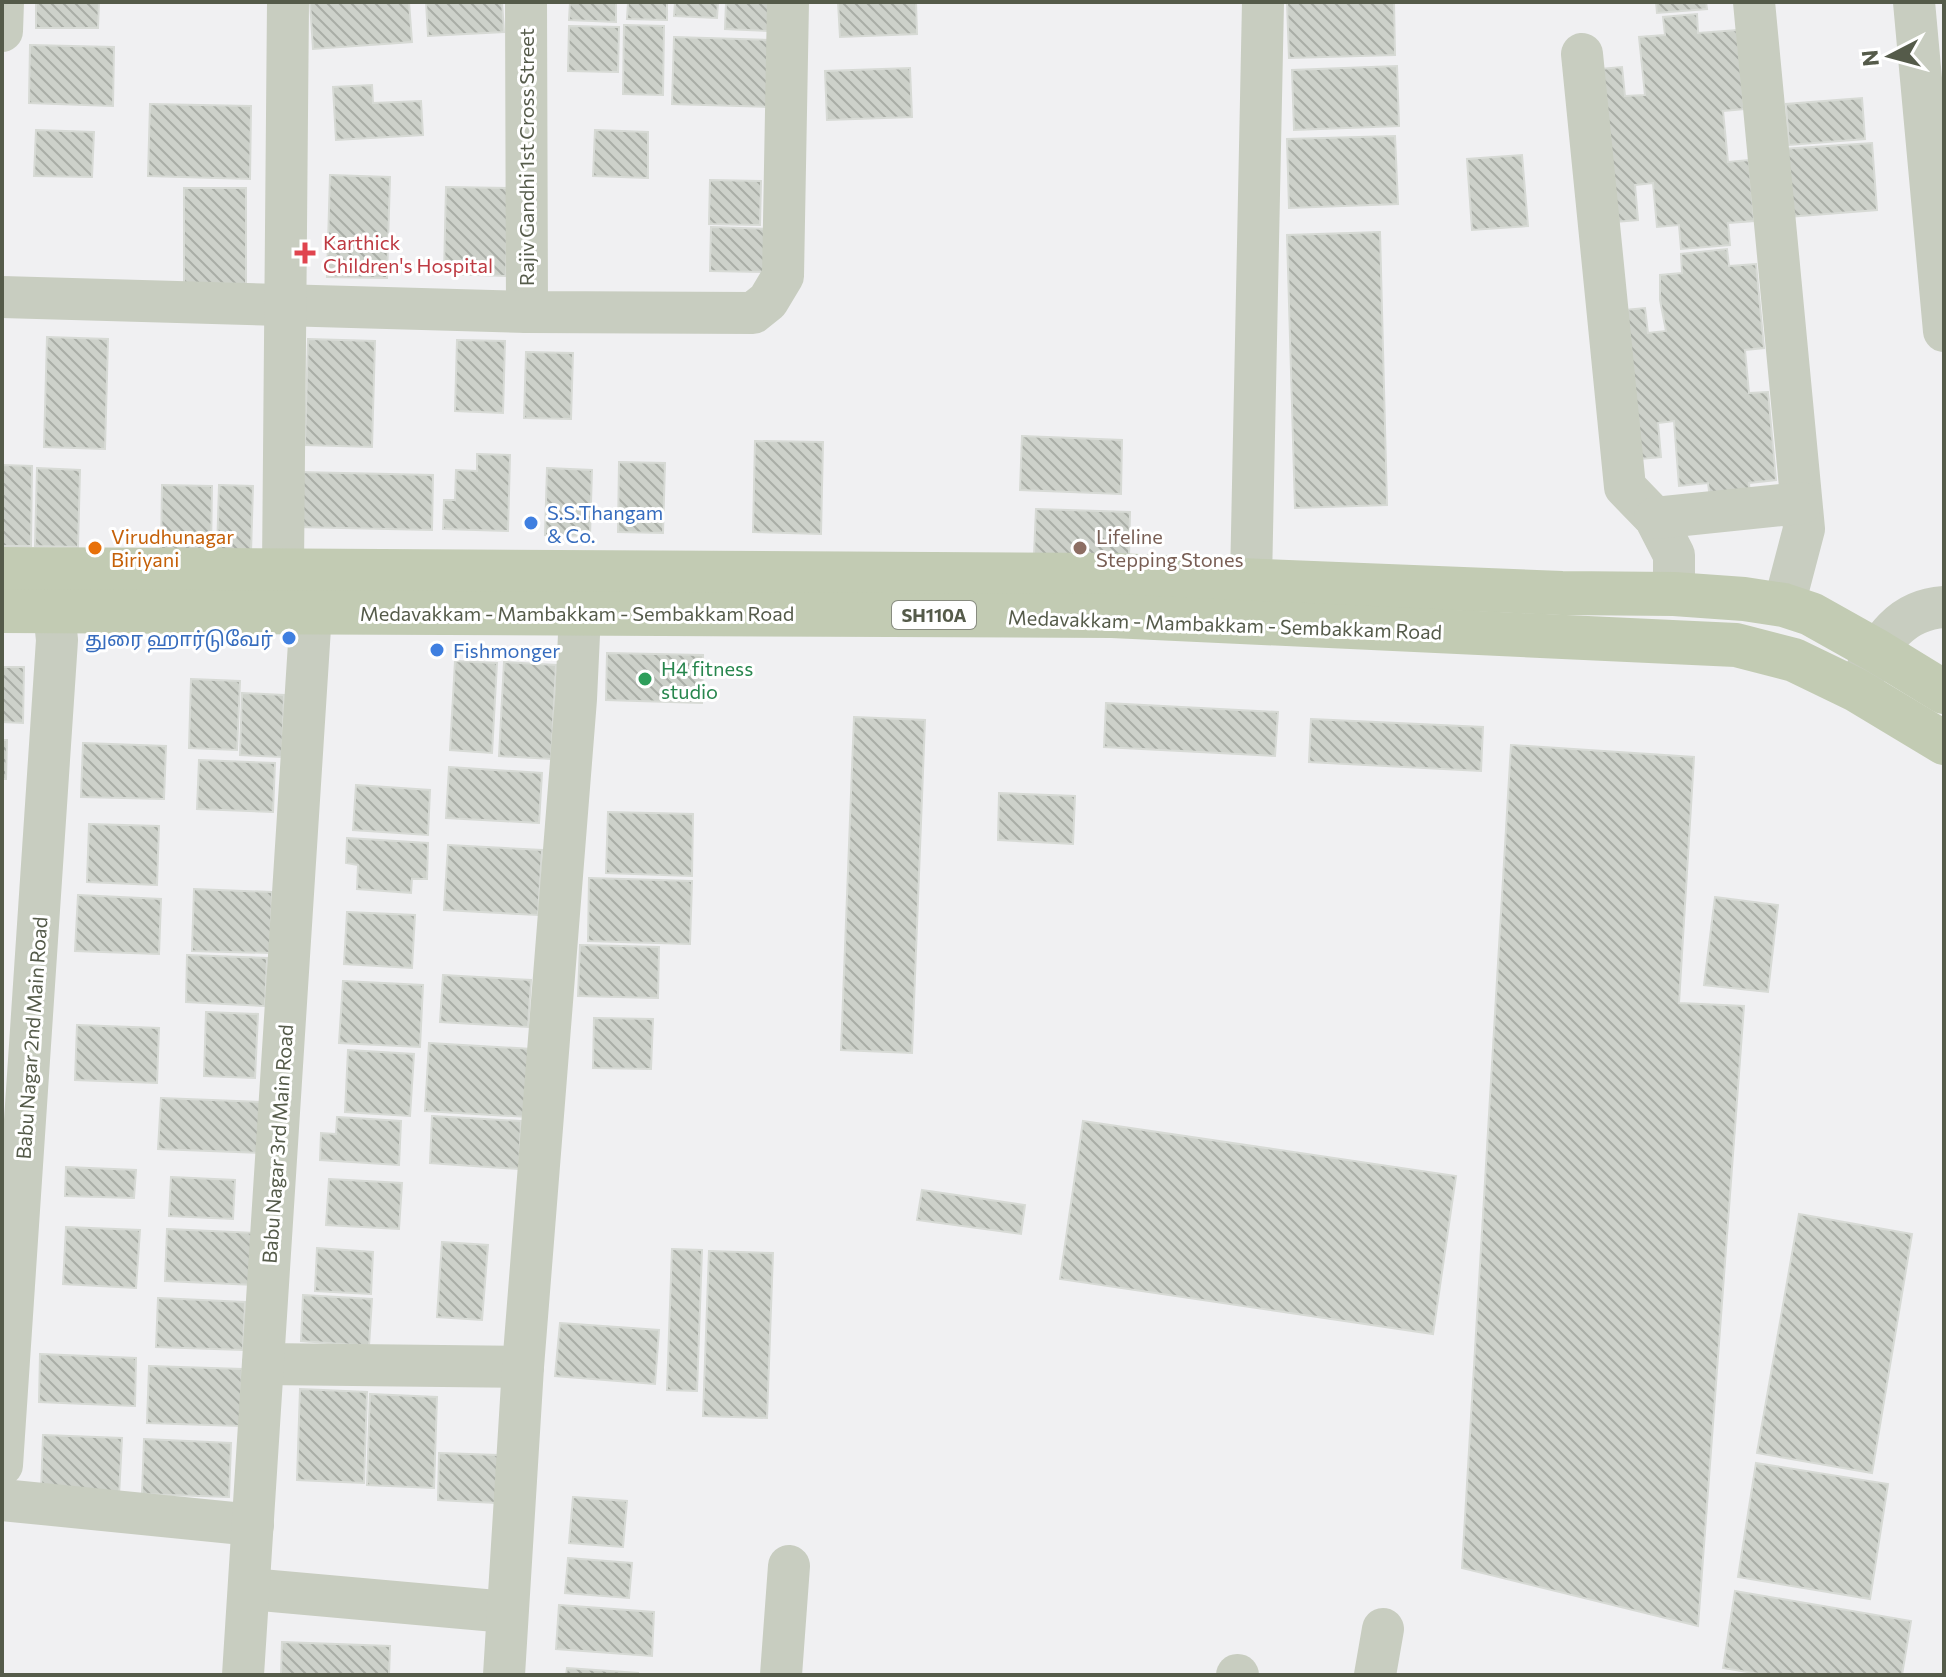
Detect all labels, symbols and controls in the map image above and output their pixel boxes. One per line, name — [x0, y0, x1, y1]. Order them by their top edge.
north arrow — [1850, 16, 1930, 96]
street label: Rajiv Gandhi 1st Cross Street — [514, 28, 538, 286]
text: N — [1855, 49, 1884, 68]
place label: Karthick Children's Hospital — [323, 230, 493, 277]
marker: Karthick Children's Hospital — [294, 242, 316, 264]
place label: S.S.Thangam & Co. — [547, 500, 663, 547]
marker: S.S.Thangam & Co. — [522, 514, 540, 532]
place label: Virudhunagar Biriyani — [111, 524, 234, 571]
place label: Lifeline Stepping Stones — [1096, 524, 1244, 571]
marker: Virudhunagar Biriyani — [86, 539, 104, 557]
marker: Lifeline Stepping Stones — [1071, 539, 1089, 557]
street label: Medavakkam - Mambakkam - Sembakkam Road — [360, 601, 794, 625]
road number: SH110A — [892, 601, 976, 629]
street label: Medavakkam - Mambakkam - Sembakkam Road — [1007, 604, 1443, 644]
place label: துரை ஹார்டுவேர் — [85, 626, 273, 653]
marker: துரை ஹார்டுவேர் — [280, 629, 298, 647]
place label: Fishmonger — [453, 638, 560, 662]
marker: Fishmonger — [428, 641, 446, 659]
place label: H4 fitness studio — [661, 656, 753, 703]
marker: H4 fitness studio — [636, 670, 654, 688]
street label: Babu Nagar 2nd Main Road — [11, 916, 51, 1160]
street label: Babu Nagar 3rd Main Road — [257, 1024, 297, 1264]

